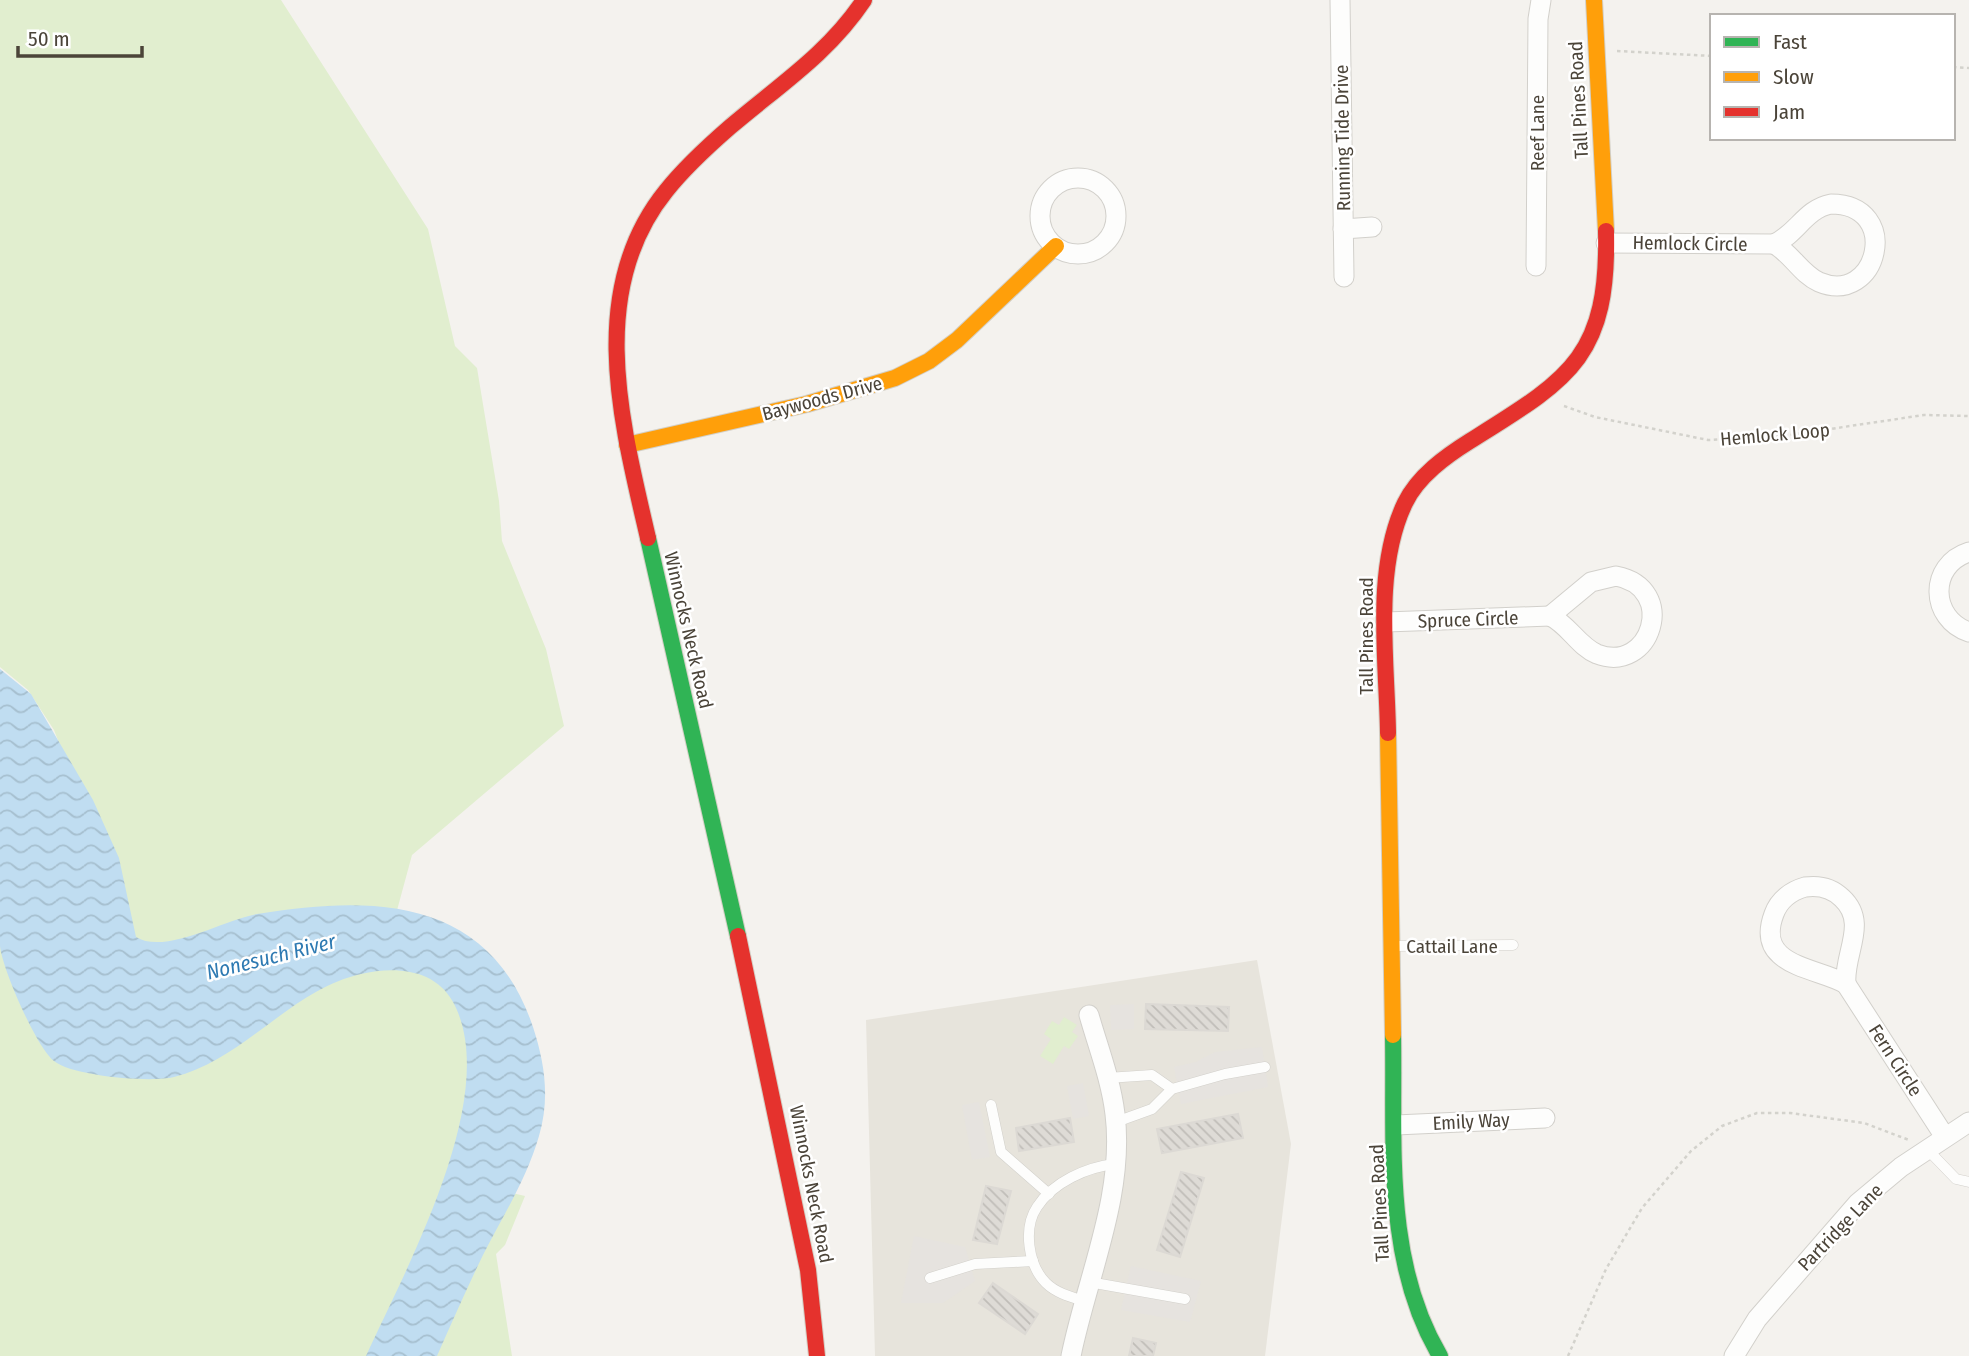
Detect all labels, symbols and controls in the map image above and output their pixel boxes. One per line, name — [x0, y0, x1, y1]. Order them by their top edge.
scale bar — [18, 14, 142, 58]
legend — [1710, 14, 1955, 140]
text: 50 m — [28, 26, 70, 52]
text: Fast — [1773, 29, 1807, 55]
street label: Tall Pines Road — [1564, 41, 1593, 159]
text: Slow — [1773, 64, 1814, 90]
street label: Running Tide Drive — [1330, 65, 1355, 211]
street label: Reef Lane — [1526, 95, 1549, 171]
text: Jam — [1773, 99, 1805, 125]
street label: Hemlock Circle — [1632, 231, 1748, 256]
street label: Baywoods Drive — [760, 371, 885, 426]
street label: Hemlock Loop — [1719, 418, 1831, 451]
street label: Winnocks Neck Road — [659, 549, 718, 711]
street label: Tall Pines Road — [1355, 577, 1378, 695]
street label: Spruce Circle — [1417, 606, 1519, 633]
water label: Nonesuch River — [204, 928, 339, 986]
street label: Cattail Lane — [1406, 935, 1498, 958]
street label: Fern Circle — [1864, 1020, 1927, 1101]
street label: Winnocks Neck Road — [785, 1103, 838, 1265]
street label: Emily Way — [1432, 1108, 1511, 1135]
street label: Tall Pines Road — [1365, 1144, 1394, 1262]
street label: Partridge Lane — [1793, 1179, 1888, 1276]

